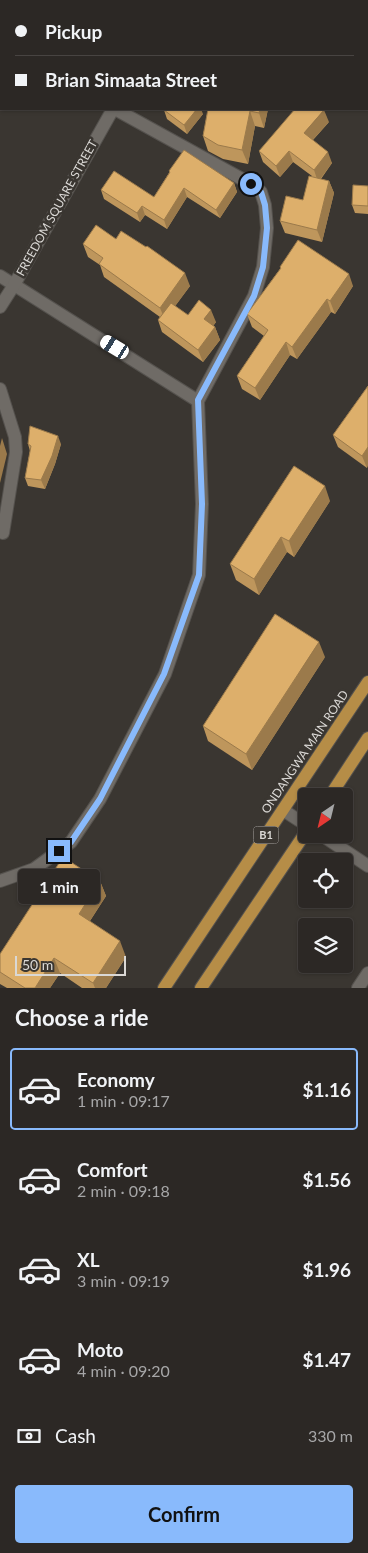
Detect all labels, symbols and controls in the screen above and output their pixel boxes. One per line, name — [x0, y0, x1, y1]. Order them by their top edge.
text: Pickup — [45, 20, 102, 43]
text: Brian Simaata Street — [45, 68, 217, 91]
street label: FREEDOM SQUARE STREET — [13, 137, 100, 279]
route start — [240, 173, 262, 195]
car — [98, 333, 131, 361]
street label: ONDANGWA MAIN ROAD — [258, 687, 351, 816]
north arrow — [298, 788, 352, 842]
map controls — [298, 788, 353, 973]
road number: B1 — [254, 826, 278, 844]
route end — [48, 840, 70, 862]
button: locate — [298, 853, 353, 908]
callout: 1 min — [18, 868, 100, 904]
text: 1 min — [39, 877, 79, 896]
button: layers — [298, 918, 353, 973]
scale bar — [15, 953, 126, 976]
text: 50 m — [22, 956, 53, 973]
text: Choose a ride — [15, 1004, 149, 1031]
icon: car — [17, 1067, 62, 1112]
text: Economy — [77, 1068, 155, 1091]
text: $1.16 — [302, 1078, 351, 1101]
text: 1 min · 09:17 — [77, 1091, 170, 1110]
icon: car — [17, 1157, 62, 1202]
text: Comfort — [77, 1158, 148, 1181]
text: $1.56 — [302, 1168, 351, 1191]
text: 2 min · 09:18 — [77, 1181, 170, 1200]
icon: car — [17, 1247, 62, 1292]
text: XL — [77, 1248, 100, 1271]
text: $1.96 — [302, 1258, 351, 1281]
text: 3 min · 09:19 — [77, 1271, 170, 1290]
icon: car — [17, 1337, 62, 1382]
text: Moto — [77, 1338, 123, 1361]
text: $1.47 — [302, 1348, 351, 1371]
text: 4 min · 09:20 — [77, 1361, 170, 1380]
icon: cash — [15, 1422, 43, 1450]
text: Cash — [55, 1424, 96, 1447]
text: 330 m — [308, 1426, 353, 1445]
button: Confirm — [15, 1485, 353, 1543]

